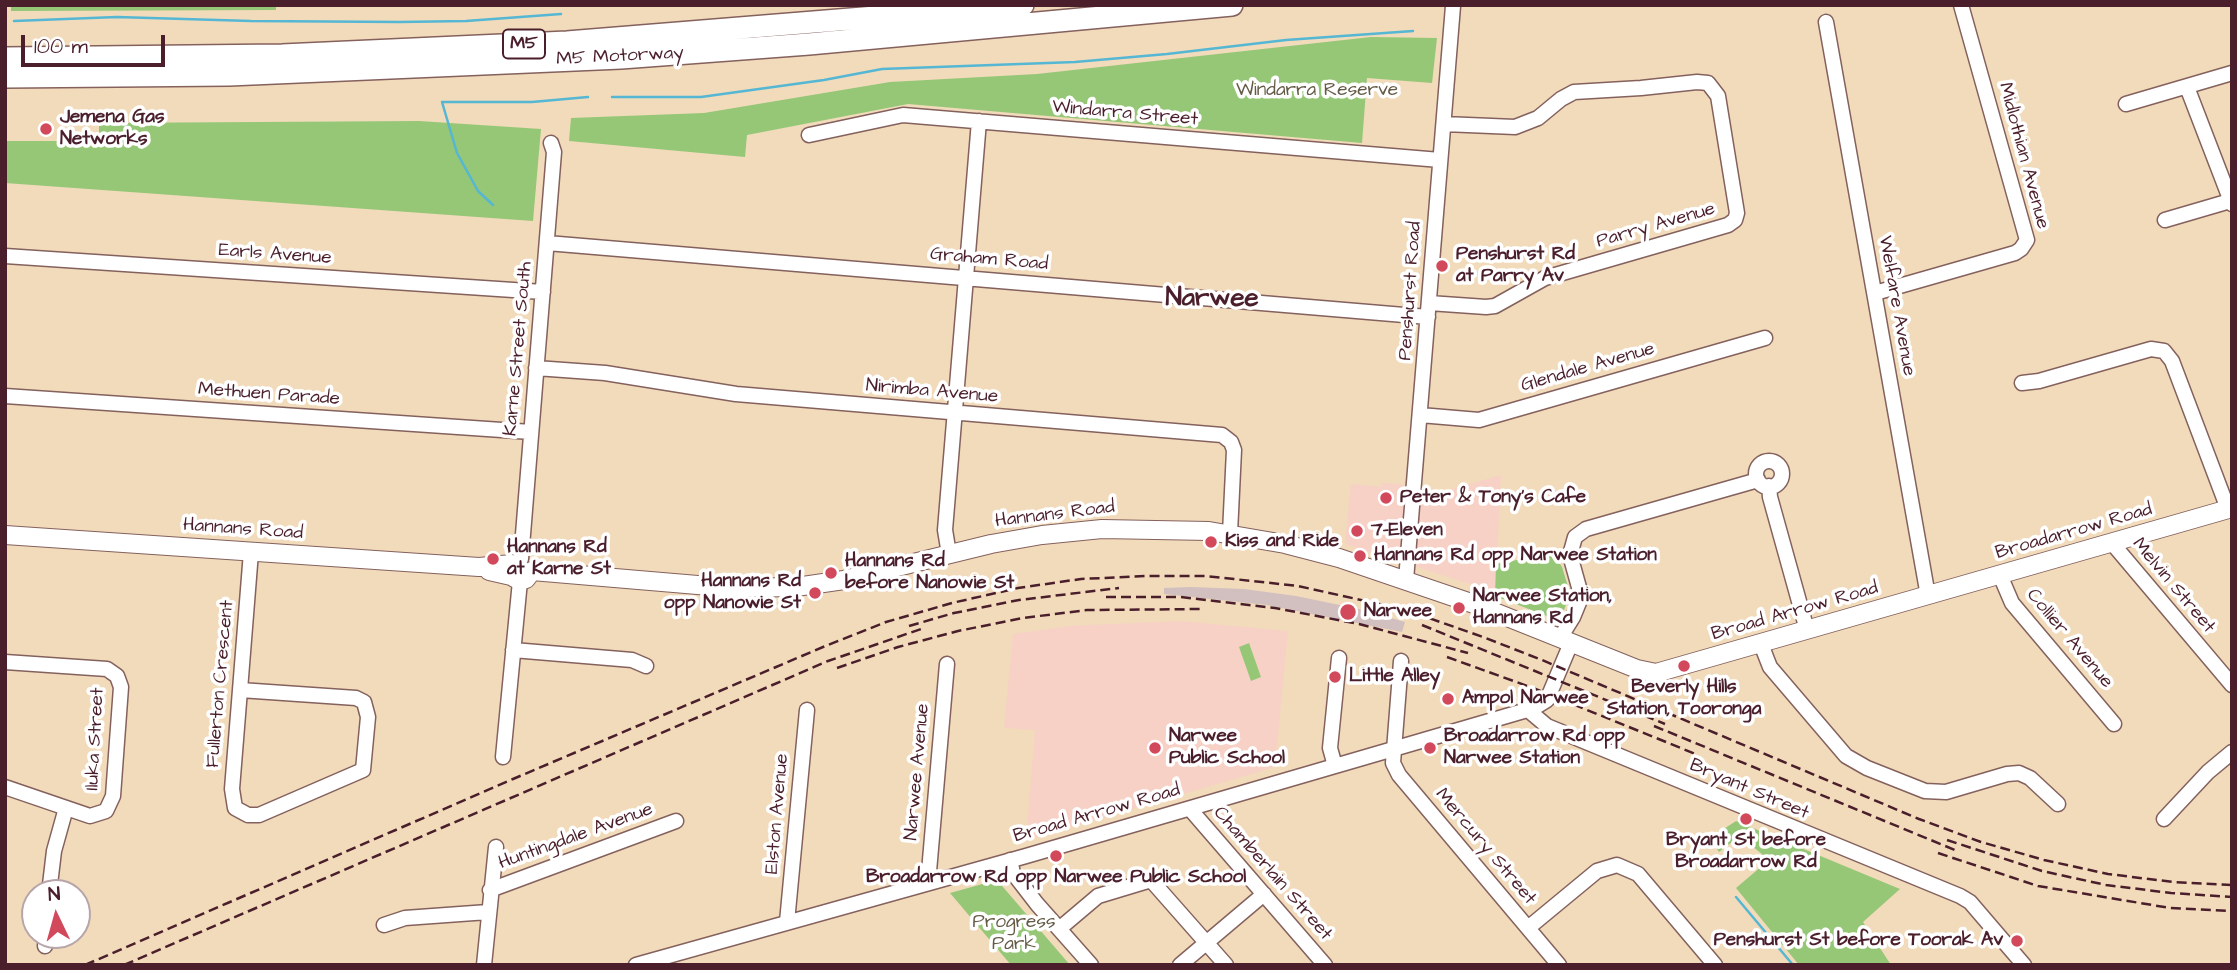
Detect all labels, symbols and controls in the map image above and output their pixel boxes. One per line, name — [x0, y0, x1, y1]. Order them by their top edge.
scale bar — [24, 21, 168, 65]
road number: M5 — [503, 29, 545, 58]
text: 100 m — [34, 32, 88, 61]
street label: M5 Motorway — [556, 42, 684, 72]
park label: Windarra Reserve — [1236, 80, 1398, 102]
street label: Midlothian Avenue — [1993, 80, 2053, 232]
street label: Windarra Street — [1051, 96, 1199, 132]
place label: Jemena Gas Networks — [60, 107, 165, 151]
marker: Jemena Gas Networks — [38, 121, 54, 137]
street label: Parry Avenue — [1594, 198, 1718, 254]
street label: Penshurst Road — [1395, 221, 1427, 361]
street label: Welfare Avenue — [1872, 234, 1920, 378]
street label: Earls Avenue — [218, 240, 332, 270]
street label: Graham Road — [929, 243, 1049, 277]
place label: Penshurst Rd at Parry Av — [1456, 244, 1575, 288]
marker: Penshurst Rd at Parry Av — [1434, 258, 1450, 274]
street label: Karne Street South — [500, 261, 538, 437]
district label: Narwee — [1165, 284, 1259, 316]
street label: Glendale Avenue — [1519, 338, 1657, 398]
street label: Nirimba Avenue — [865, 375, 999, 409]
street label: Methuen Parade — [197, 379, 341, 411]
place label: Peter & Tony's Cafe — [1400, 487, 1586, 509]
marker: Peter & Tony's Cafe — [1378, 490, 1394, 506]
street label: Hannans Road — [994, 496, 1116, 534]
street label: Broadarrow Road — [1993, 499, 2155, 565]
street label: Hannans Road — [182, 514, 304, 546]
place label: 7-Eleven — [1371, 520, 1443, 542]
marker: 7-Eleven — [1349, 523, 1365, 539]
place label: Kiss and Ride — [1225, 531, 1339, 553]
marker: Kiss and Ride — [1203, 534, 1219, 550]
street label: Melvin Street — [2127, 534, 2219, 638]
place label: Hannans Rd at Karne St — [507, 537, 611, 581]
place label: Hannans Rd opp Narwee Station — [1374, 545, 1657, 567]
marker: Hannans Rd opp Narwee Station — [1352, 548, 1368, 564]
marker: Hannans Rd at Karne St — [485, 551, 501, 567]
place label: Hannans Rd before Nanowie St — [845, 551, 1014, 595]
marker: Hannans Rd before Nanowie St — [823, 565, 839, 581]
place label: Hannans Rd opp Nanowie St — [664, 571, 801, 615]
street label: Broad Arrow Road — [1709, 577, 1881, 647]
marker: Hannans Rd opp Nanowie St — [807, 585, 823, 601]
street label: Collier Avenue — [2021, 585, 2117, 693]
place label: Narwee Station, Hannans Rd — [1473, 586, 1612, 630]
street label: Fullerton Crescent — [202, 599, 240, 769]
marker: Narwee Station, Hannans Rd — [1451, 600, 1467, 616]
place label: Narwee — [1364, 601, 1432, 623]
marker: Narwee — [1338, 602, 1358, 622]
marker: Beverly Hills Station, Tooronga — [1676, 658, 1692, 674]
place label: Little Alley — [1349, 666, 1440, 688]
marker: Little Alley — [1327, 669, 1343, 685]
place label: Beverly Hills Station, Tooronga — [1607, 677, 1761, 721]
street label: Iluka Street — [82, 687, 110, 791]
place label: Ampol Narwee — [1462, 688, 1589, 710]
marker: Ampol Narwee — [1440, 691, 1456, 707]
street label: Narwee Avenue — [901, 703, 935, 841]
place label: Narwee Public School — [1169, 726, 1285, 770]
place label: Broadarrow Rd opp Narwee Station — [1444, 726, 1625, 770]
marker: Narwee Public School — [1147, 740, 1163, 756]
marker: Broadarrow Rd opp Narwee Station — [1422, 740, 1438, 756]
street label: Elston Avenue — [761, 753, 795, 875]
street label: Bryant Street — [1686, 755, 1812, 825]
street label: Broad Arrow Road — [1011, 779, 1183, 849]
street label: Mercury Street — [1430, 784, 1540, 910]
street label: Huntingdale Avenue — [496, 798, 656, 876]
street label: Chamberlain Street — [1208, 802, 1336, 946]
marker: Bryant St before Broadarrow Rd — [1738, 811, 1754, 827]
place label: Bryant St before Broadarrow Rd — [1666, 830, 1826, 874]
marker: Broadarrow Rd opp Narwee Public School — [1048, 848, 1064, 864]
place label: Broadarrow Rd opp Narwee Public School — [866, 867, 1246, 889]
north arrow — [21, 879, 91, 949]
text: N — [47, 881, 61, 909]
park label: Progress Park — [973, 912, 1055, 956]
place label: Penshurst St before Toorak Av — [1714, 930, 2003, 952]
marker: Penshurst St before Toorak Av — [2009, 933, 2025, 949]

